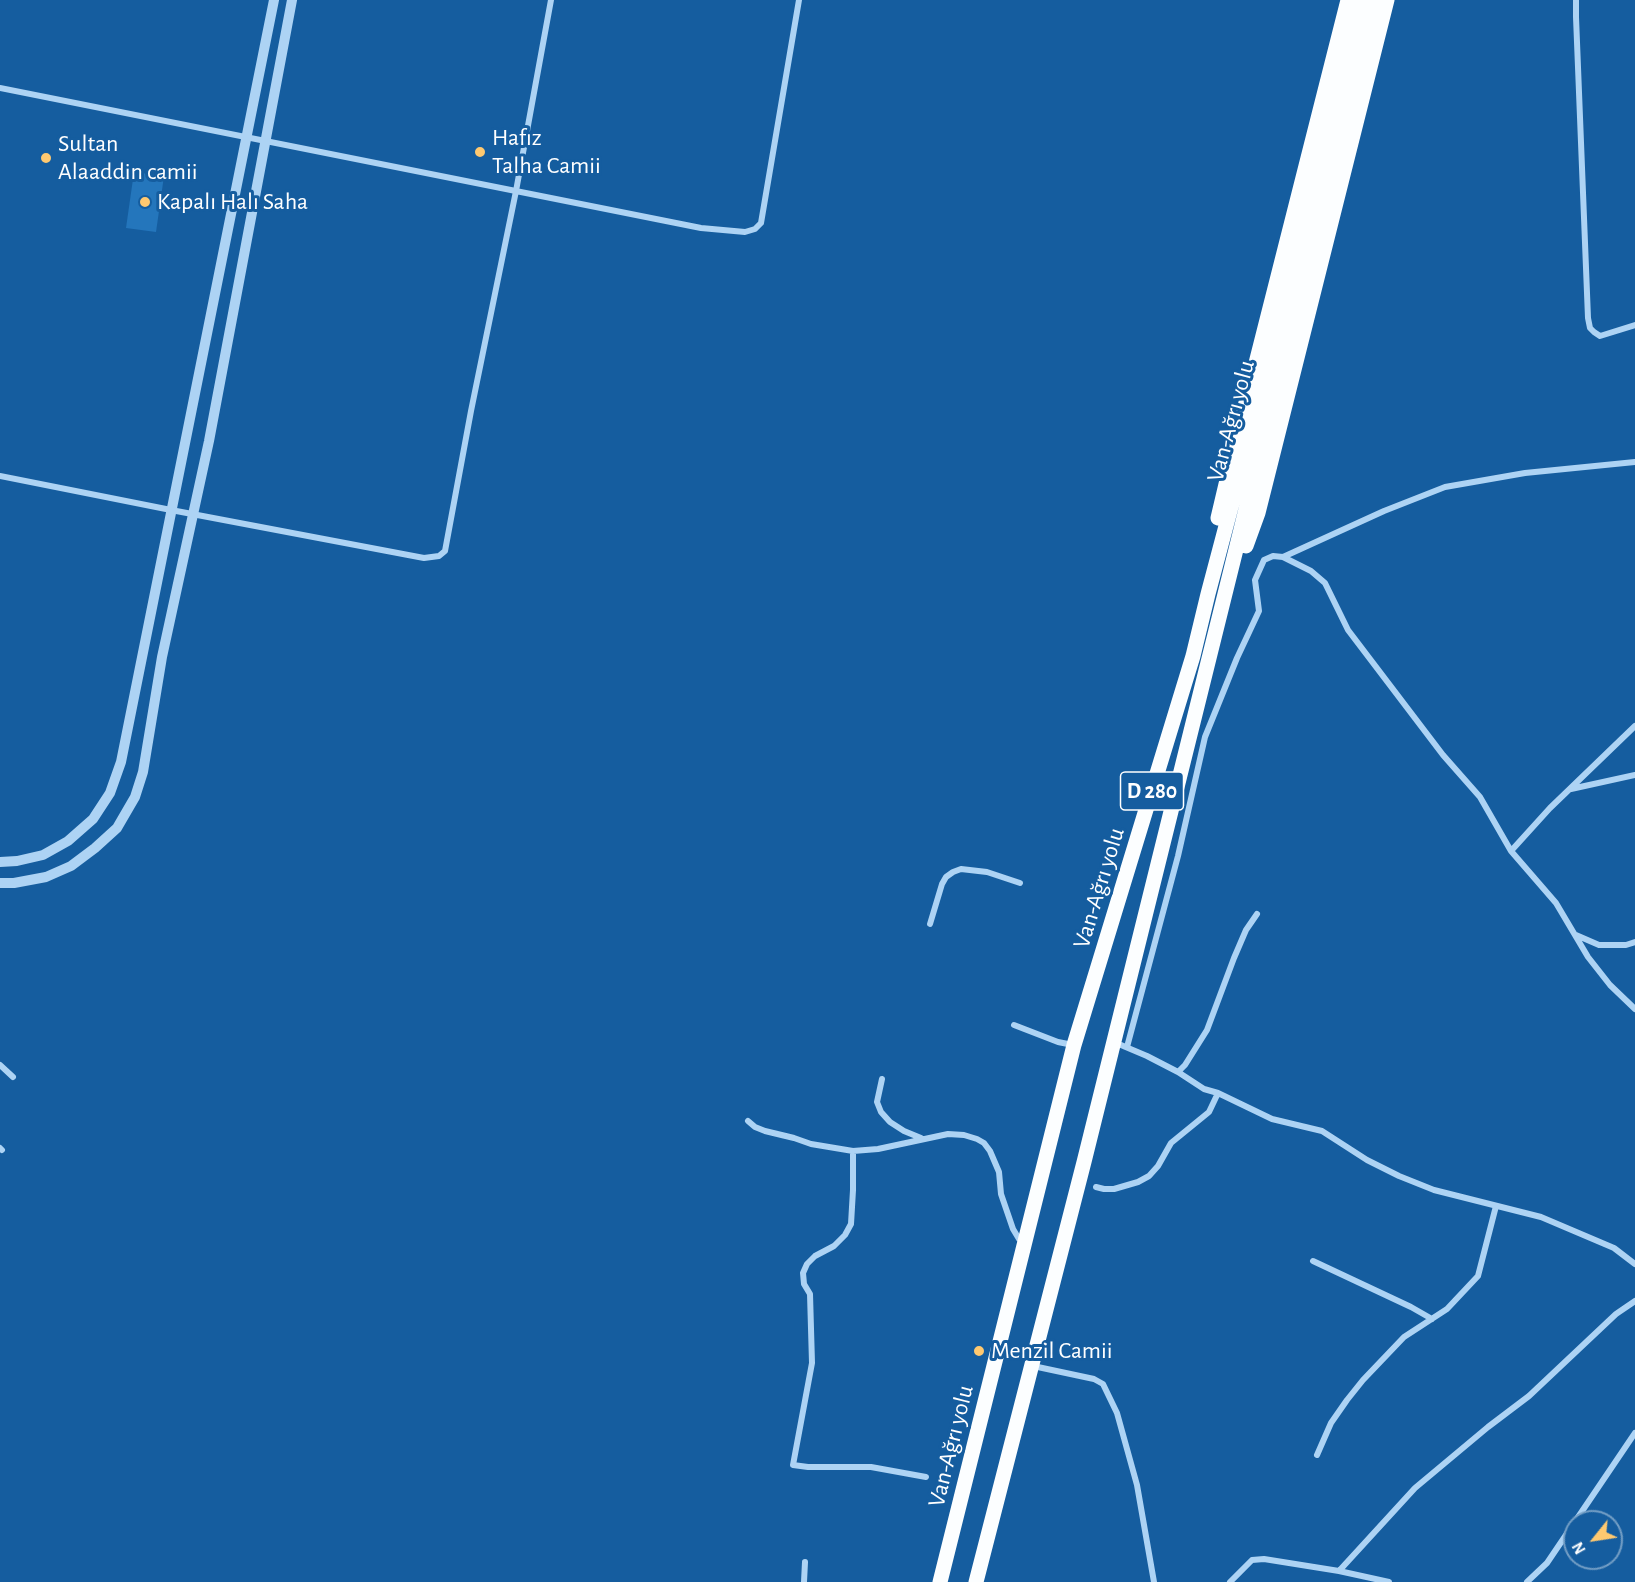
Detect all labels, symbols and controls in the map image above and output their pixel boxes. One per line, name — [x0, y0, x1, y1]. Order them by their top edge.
place label: Hafız Talha Camii — [492, 124, 601, 180]
place label: Sultan Alaaddin camii — [58, 130, 198, 186]
marker: Hafız Talha Camii — [473, 145, 487, 159]
marker: Sultan Alaaddin camii — [39, 151, 53, 165]
place label: Kapalı Halı Saha — [157, 188, 308, 216]
marker: Kapalı Halı Saha — [138, 195, 152, 209]
street label: Van-Ağrı yolu — [1201, 357, 1261, 485]
road number: D 280 — [1120, 772, 1184, 810]
street label: Van-Ağrı yolu — [1067, 824, 1131, 952]
place label: Menzil Camii — [991, 1337, 1113, 1365]
marker: Menzil Camii — [972, 1344, 986, 1358]
street label: Van-Ağrı yolu — [922, 1382, 980, 1510]
north arrow — [1563, 1510, 1623, 1570]
text: N — [1569, 1539, 1589, 1557]

